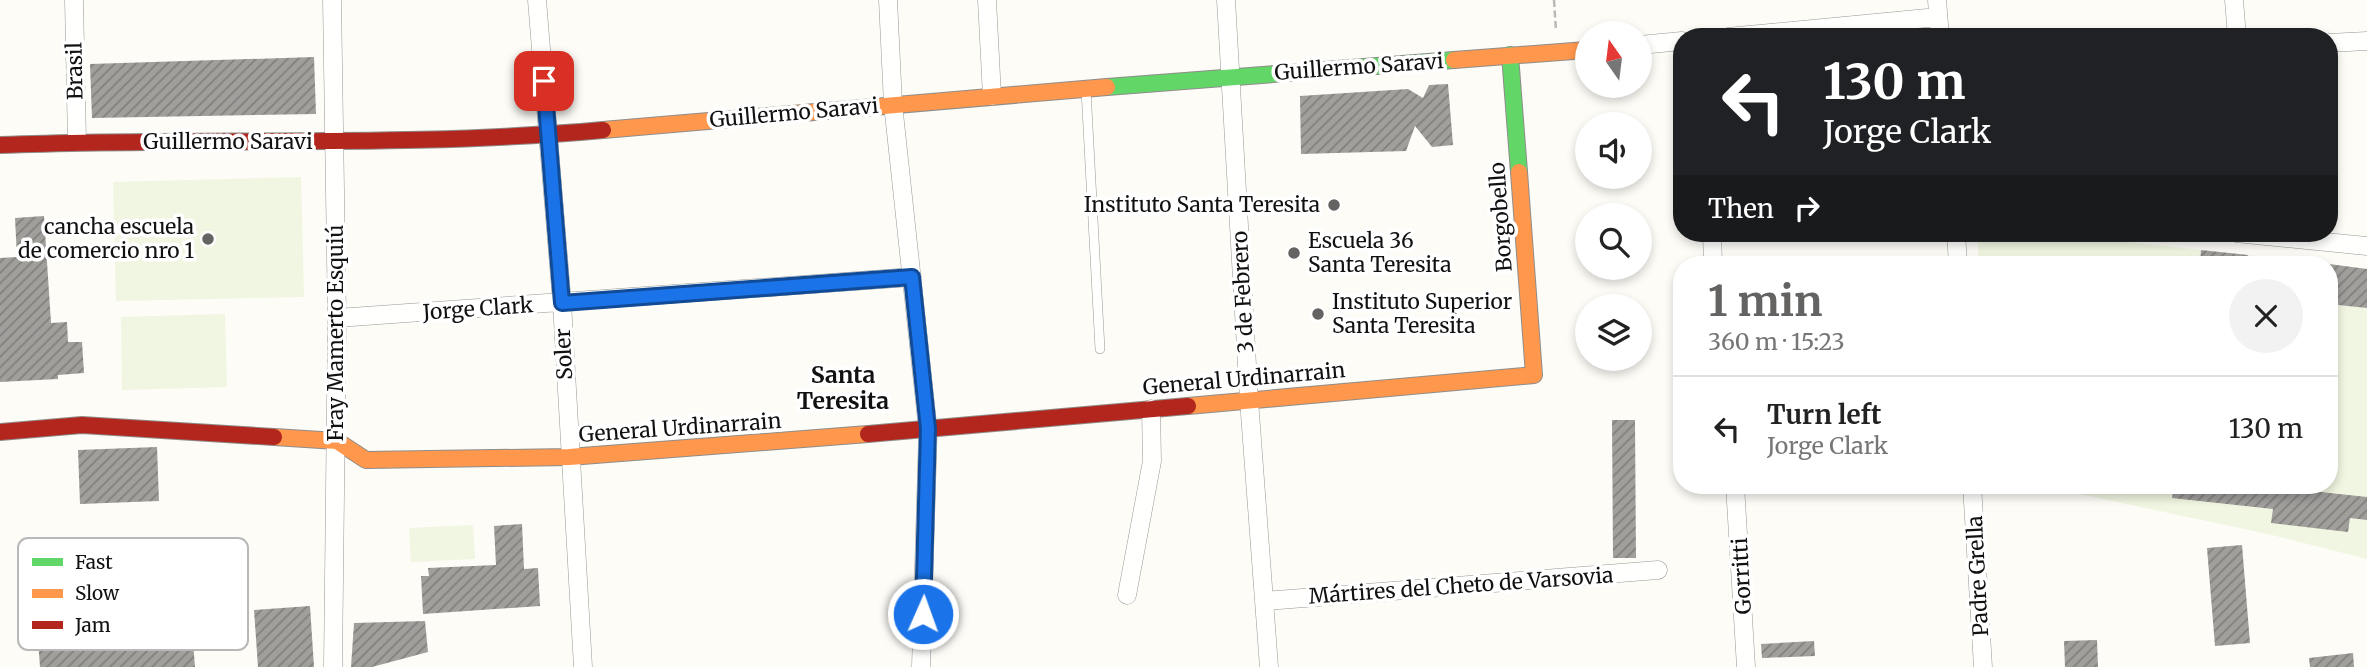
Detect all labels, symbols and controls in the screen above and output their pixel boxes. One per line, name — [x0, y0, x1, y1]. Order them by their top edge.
north arrow — [1575, 21, 1652, 98]
map controls — [1575, 21, 1652, 371]
street label: Brasil — [60, 41, 89, 100]
street label: Guillermo Saravi — [1273, 47, 1445, 86]
pin — [514, 51, 574, 111]
text: 130 m — [1823, 51, 1966, 112]
icon: left — [1708, 56, 1799, 147]
icon: arrive — [525, 62, 563, 100]
street label: Guillermo Saravi — [708, 92, 880, 133]
button: sound — [1575, 112, 1652, 189]
text: Jorge Clark — [1823, 112, 1991, 152]
street label: Guillermo Saravi — [143, 128, 313, 155]
street label: Borgobello — [1483, 161, 1518, 273]
icon: right — [1788, 189, 1826, 227]
place label: Instituto Santa Teresita — [1084, 191, 1320, 218]
text: Then — [1708, 192, 1774, 225]
marker: Instituto Santa Teresita — [1326, 197, 1342, 213]
button: search — [1575, 203, 1652, 280]
place label: cancha escuela de comercio nro 1 — [18, 213, 194, 264]
street label: Fray Mamerto Esquiú — [322, 224, 349, 442]
place label: Escuela 36 Santa Teresita — [1308, 227, 1451, 278]
street label: 3 de Febrero — [1226, 230, 1259, 354]
marker: cancha escuela de comercio nro 1 — [200, 231, 216, 247]
marker: Escuela 36 Santa Teresita — [1286, 245, 1302, 261]
text: 1 min — [1708, 275, 1822, 327]
button: close — [2229, 279, 2303, 353]
place label: Instituto Superior Santa Teresita — [1332, 288, 1512, 339]
street label: Jorge Clark — [421, 291, 535, 326]
button: layers — [1575, 294, 1652, 371]
marker: Instituto Superior Santa Teresita — [1310, 306, 1326, 322]
street label: Soler — [549, 327, 578, 381]
text: 360 m · 15:23 — [1708, 327, 1845, 356]
street label: General Urdinarrain — [1142, 356, 1346, 401]
district label: Santa Teresita — [797, 360, 889, 415]
text: Turn left — [1767, 398, 1881, 431]
street label: General Urdinarrain — [578, 407, 782, 448]
icon: left — [1708, 410, 1746, 448]
text: 130 m — [2229, 412, 2303, 445]
text: Jorge Clark — [1767, 431, 1888, 460]
street label: Padre Grella — [1961, 515, 1994, 637]
street label: Gorritti — [1726, 537, 1757, 615]
legend — [18, 538, 248, 650]
text: Fast — [75, 550, 113, 574]
street label: Mártires del Cheto de Varsovia — [1308, 561, 1614, 610]
position arrow — [886, 577, 960, 651]
text: Slow — [75, 581, 120, 605]
text: Jam — [74, 613, 111, 637]

